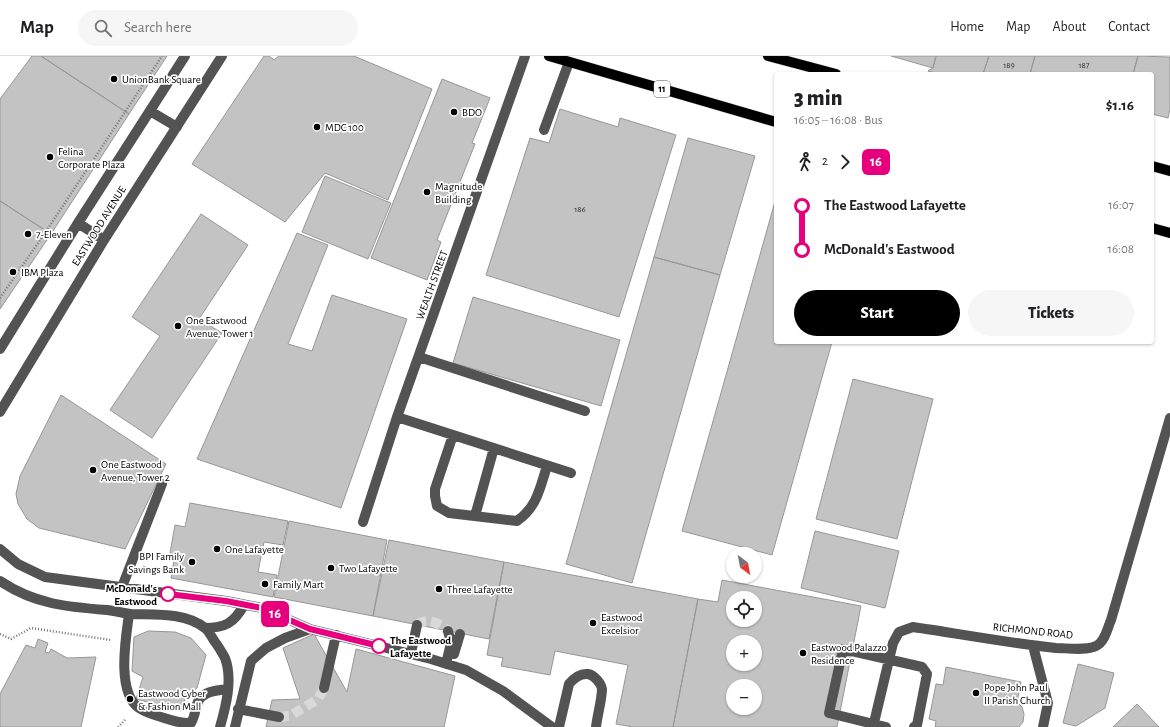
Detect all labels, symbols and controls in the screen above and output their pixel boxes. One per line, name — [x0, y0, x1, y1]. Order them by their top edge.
search box — [78, 10, 358, 46]
icon: search — [92, 17, 114, 39]
text: Map — [20, 18, 54, 37]
text: Search here — [124, 20, 192, 35]
text: Home — [950, 20, 984, 34]
text: Map — [1006, 20, 1030, 34]
text: About — [1052, 20, 1086, 34]
text: Contact — [1108, 20, 1150, 34]
house number: 189 — [1003, 61, 1015, 70]
house number: 187 — [1078, 61, 1090, 70]
marker: UnionBank Square — [109, 74, 119, 84]
place label: UnionBank Square — [122, 74, 201, 85]
road number: 11 — [654, 81, 670, 97]
text: 3 min — [794, 87, 842, 109]
text: $1.16 — [1106, 98, 1134, 113]
marker: BDO — [449, 107, 459, 117]
place label: BDO — [462, 107, 482, 118]
text: 16:05 – 16:08 · Bus — [794, 114, 883, 127]
marker: MDC 100 — [312, 122, 322, 132]
place label: MDC 100 — [325, 122, 364, 133]
place label: Felina Corporate Plaza — [58, 146, 125, 170]
icon: walk — [794, 151, 816, 173]
icon: forward — [834, 151, 856, 173]
marker: Felina Corporate Plaza — [45, 152, 55, 162]
text: 2 — [822, 155, 828, 168]
text: 16 — [870, 155, 882, 169]
place label: Magnitude Building — [435, 181, 482, 205]
street label: EASTWOOD AVENUE — [70, 184, 128, 268]
marker: Magnitude Building — [422, 187, 432, 197]
text: The Eastwood Lafayette — [824, 198, 966, 213]
text: 16:07 — [1108, 199, 1134, 212]
house number: 186 — [574, 205, 586, 214]
marker: 7-Eleven — [23, 229, 33, 239]
place label: 7-Eleven — [36, 229, 72, 240]
text: McDonald's Eastwood — [824, 242, 955, 257]
text: 16:08 — [1107, 243, 1134, 256]
street label: WEALTH STREET — [414, 248, 450, 321]
marker: IBM Plaza — [8, 267, 18, 277]
place label: IBM Plaza — [21, 267, 63, 278]
button: Start — [794, 290, 960, 336]
button: Tickets — [968, 290, 1134, 336]
place label: One Eastwood Avenue, Tower 1 — [186, 315, 253, 339]
marker: One Eastwood Avenue, Tower 1 — [173, 321, 183, 331]
place label: One Eastwood Avenue, Tower 2 — [101, 459, 170, 483]
marker: One Eastwood Avenue, Tower 2 — [88, 465, 98, 475]
marker: One Lafayette — [212, 544, 222, 554]
place label: One Lafayette — [225, 544, 284, 555]
north arrow — [726, 547, 762, 583]
map controls — [726, 547, 762, 715]
place label: BPI Family Savings Bank — [128, 551, 184, 575]
marker: BPI Family Savings Bank — [187, 557, 197, 567]
marker: Two Lafayette — [326, 563, 336, 573]
place label: Two Lafayette — [339, 563, 397, 574]
marker: Family Mart — [260, 579, 270, 589]
place label: Family Mart — [273, 579, 324, 590]
place label: McDonald's Eastwood — [106, 583, 157, 607]
marker: Three Lafayette — [434, 584, 444, 594]
place label: Three Lafayette — [447, 584, 513, 595]
marker: McDonald's Eastwood — [160, 586, 176, 602]
button: locate — [726, 591, 762, 627]
line badge: 16 — [257, 601, 293, 627]
text: 16 — [269, 607, 281, 621]
place label: Eastwood Excelsior — [601, 612, 643, 636]
marker: Eastwood Excelsior — [588, 618, 598, 628]
street label: RICHMOND ROAD — [992, 621, 1074, 641]
place label: The Eastwood Lafayette — [390, 635, 451, 659]
button: + — [726, 635, 762, 671]
marker: The Eastwood Lafayette — [371, 638, 387, 654]
place label: Eastwood Palazzo Residence — [811, 642, 887, 666]
marker: Eastwood Palazzo Residence — [798, 648, 808, 658]
button: − — [726, 679, 762, 715]
place label: Pope John Paul II Parish Church — [984, 682, 1050, 706]
place label: Eastwood Cyber & Fashion Mall — [138, 688, 206, 712]
marker: Pope John Paul II Parish Church — [971, 688, 981, 698]
marker: Eastwood Cyber & Fashion Mall — [125, 694, 135, 704]

